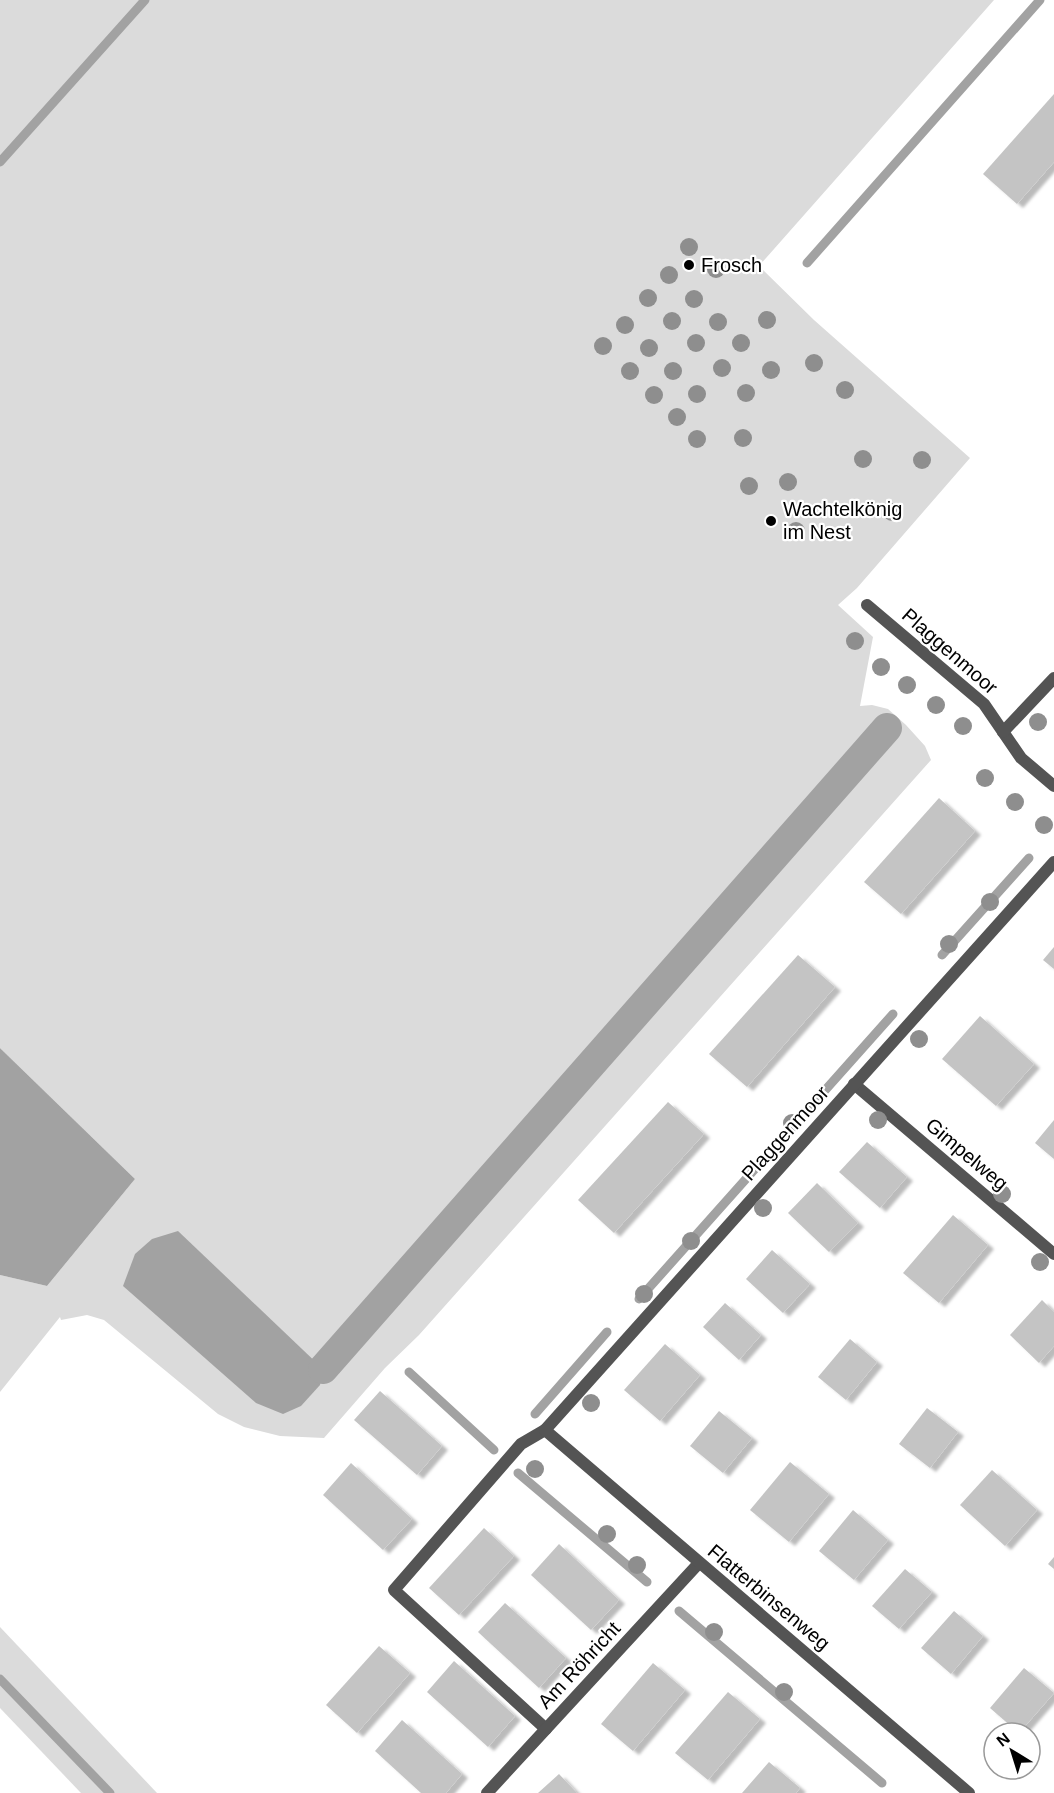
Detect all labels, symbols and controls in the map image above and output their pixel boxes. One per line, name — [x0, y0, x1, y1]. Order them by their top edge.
place label: Frosch — [701, 254, 762, 276]
marker: Frosch — [682, 258, 696, 272]
place label: Wachtelkönig im Nest — [783, 498, 902, 543]
marker: Wachtelkönig im Nest — [764, 514, 778, 528]
street label: Plaggenmoor — [898, 604, 1002, 699]
street label: Plaggenmoor — [737, 1081, 833, 1185]
street label: Gimpelweg — [922, 1113, 1012, 1195]
street label: Flatterbinsenweg — [704, 1540, 834, 1654]
street label: Am Röhricht — [533, 1617, 625, 1713]
north arrow — [982, 1721, 1042, 1781]
text: N — [993, 1729, 1013, 1750]

